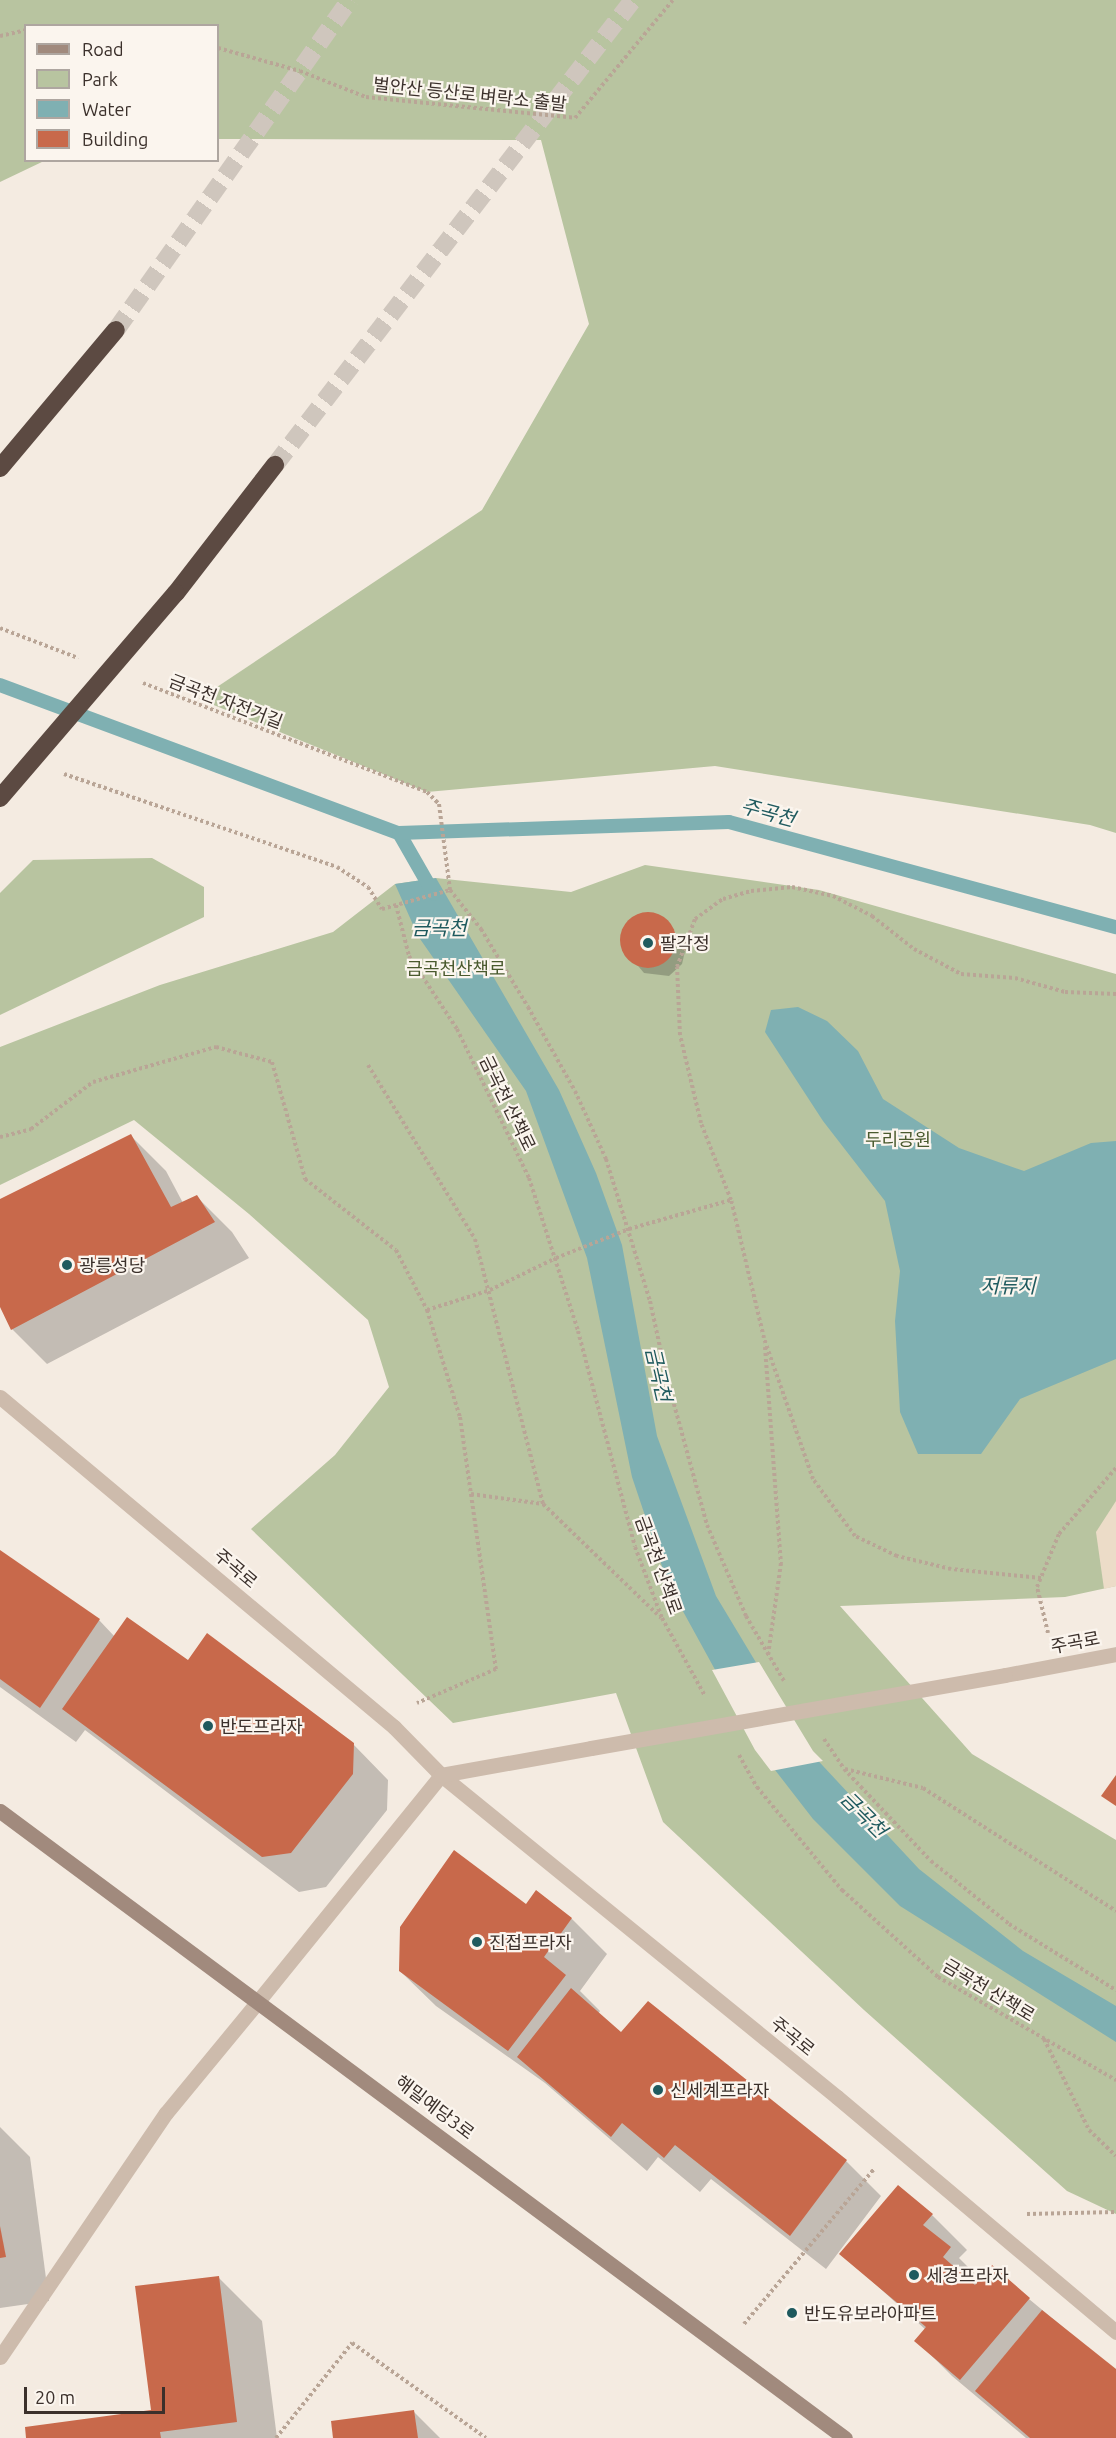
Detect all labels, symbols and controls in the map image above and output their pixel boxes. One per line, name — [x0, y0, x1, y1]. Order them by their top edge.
legend — [24, 24, 219, 162]
text: Road — [82, 39, 124, 59]
text: Park — [82, 69, 118, 89]
street label: 벌안산 등산로 벼락소 출발 — [372, 73, 568, 115]
text: Water — [82, 99, 131, 119]
text: Building — [82, 129, 148, 149]
street label: 금곡천 자전거길 — [166, 669, 286, 733]
water label: 주곡천 — [738, 793, 798, 831]
water label: 금곡천 — [411, 915, 467, 939]
place label: 팔각정 — [660, 932, 710, 954]
marker: 팔각정 — [641, 936, 655, 950]
park label: 금곡천산책로 — [406, 957, 506, 979]
street label: 금곡천 산책로 — [476, 1052, 540, 1154]
park label: 두리공원 — [865, 1128, 931, 1150]
place label: 광릉성당 — [79, 1254, 145, 1276]
marker: 광릉성당 — [60, 1258, 74, 1272]
water label: 저류지 — [980, 1273, 1036, 1297]
water label: 금곡천 — [641, 1344, 677, 1404]
street label: 금곡천 산책로 — [631, 1513, 687, 1617]
street label: 주곡로 — [210, 1544, 262, 1592]
street label: 주곡로 — [1049, 1627, 1101, 1657]
place label: 반도프라자 — [220, 1715, 303, 1737]
marker: 반도프라자 — [201, 1719, 215, 1733]
water label: 금곡천 — [836, 1786, 892, 1842]
place label: 진접프라자 — [489, 1931, 572, 1953]
marker: 진접프라자 — [470, 1935, 484, 1949]
street label: 금곡천 산책로 — [939, 1954, 1039, 2026]
street label: 주곡로 — [767, 2012, 819, 2060]
street label: 해밀예당3로 — [391, 2070, 479, 2144]
place label: 신세계프라자 — [670, 2079, 769, 2101]
marker: 신세계프라자 — [651, 2083, 665, 2097]
place label: 세경프라자 — [926, 2264, 1009, 2286]
marker: 세경프라자 — [907, 2268, 921, 2282]
place label: 반도유보라아파트 — [804, 2302, 936, 2324]
marker: 반도유보라아파트 — [785, 2306, 799, 2320]
scale bar — [27, 2375, 168, 2413]
text: 20 m — [35, 2387, 75, 2407]

